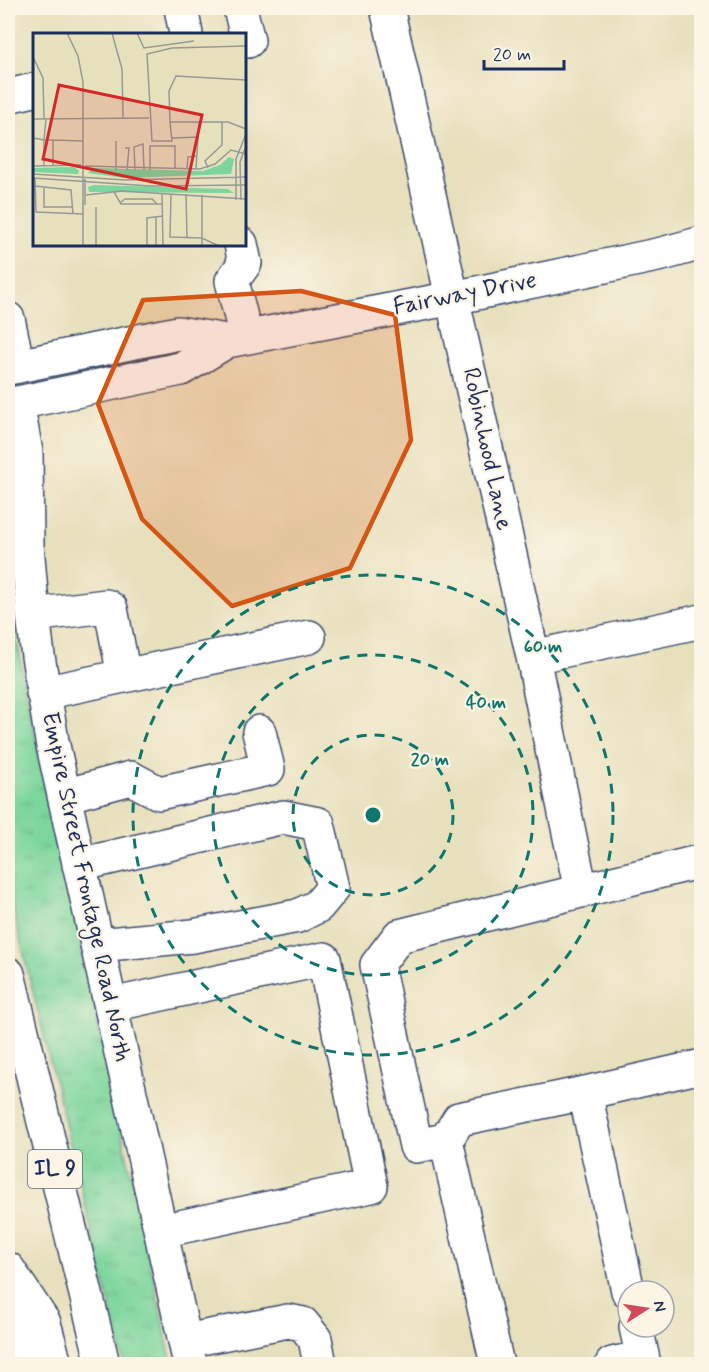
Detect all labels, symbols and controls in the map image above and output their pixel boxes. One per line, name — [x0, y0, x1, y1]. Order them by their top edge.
inset map — [33, 33, 246, 246]
scale bar — [484, 33, 564, 71]
text: 20 m — [493, 43, 531, 67]
street label: Fairway Drive — [391, 265, 539, 323]
street label: Robinhood Lane — [455, 365, 519, 533]
text: 60 m — [524, 635, 562, 659]
text: 40 m — [466, 691, 506, 715]
street label: Empire Street Frontage Road North — [32, 709, 138, 1065]
text: 20 m — [411, 748, 449, 772]
centre of rings — [363, 805, 383, 825]
road number: IL 9 — [28, 1150, 82, 1188]
north arrow — [616, 1279, 676, 1339]
text: N — [648, 1299, 671, 1314]

